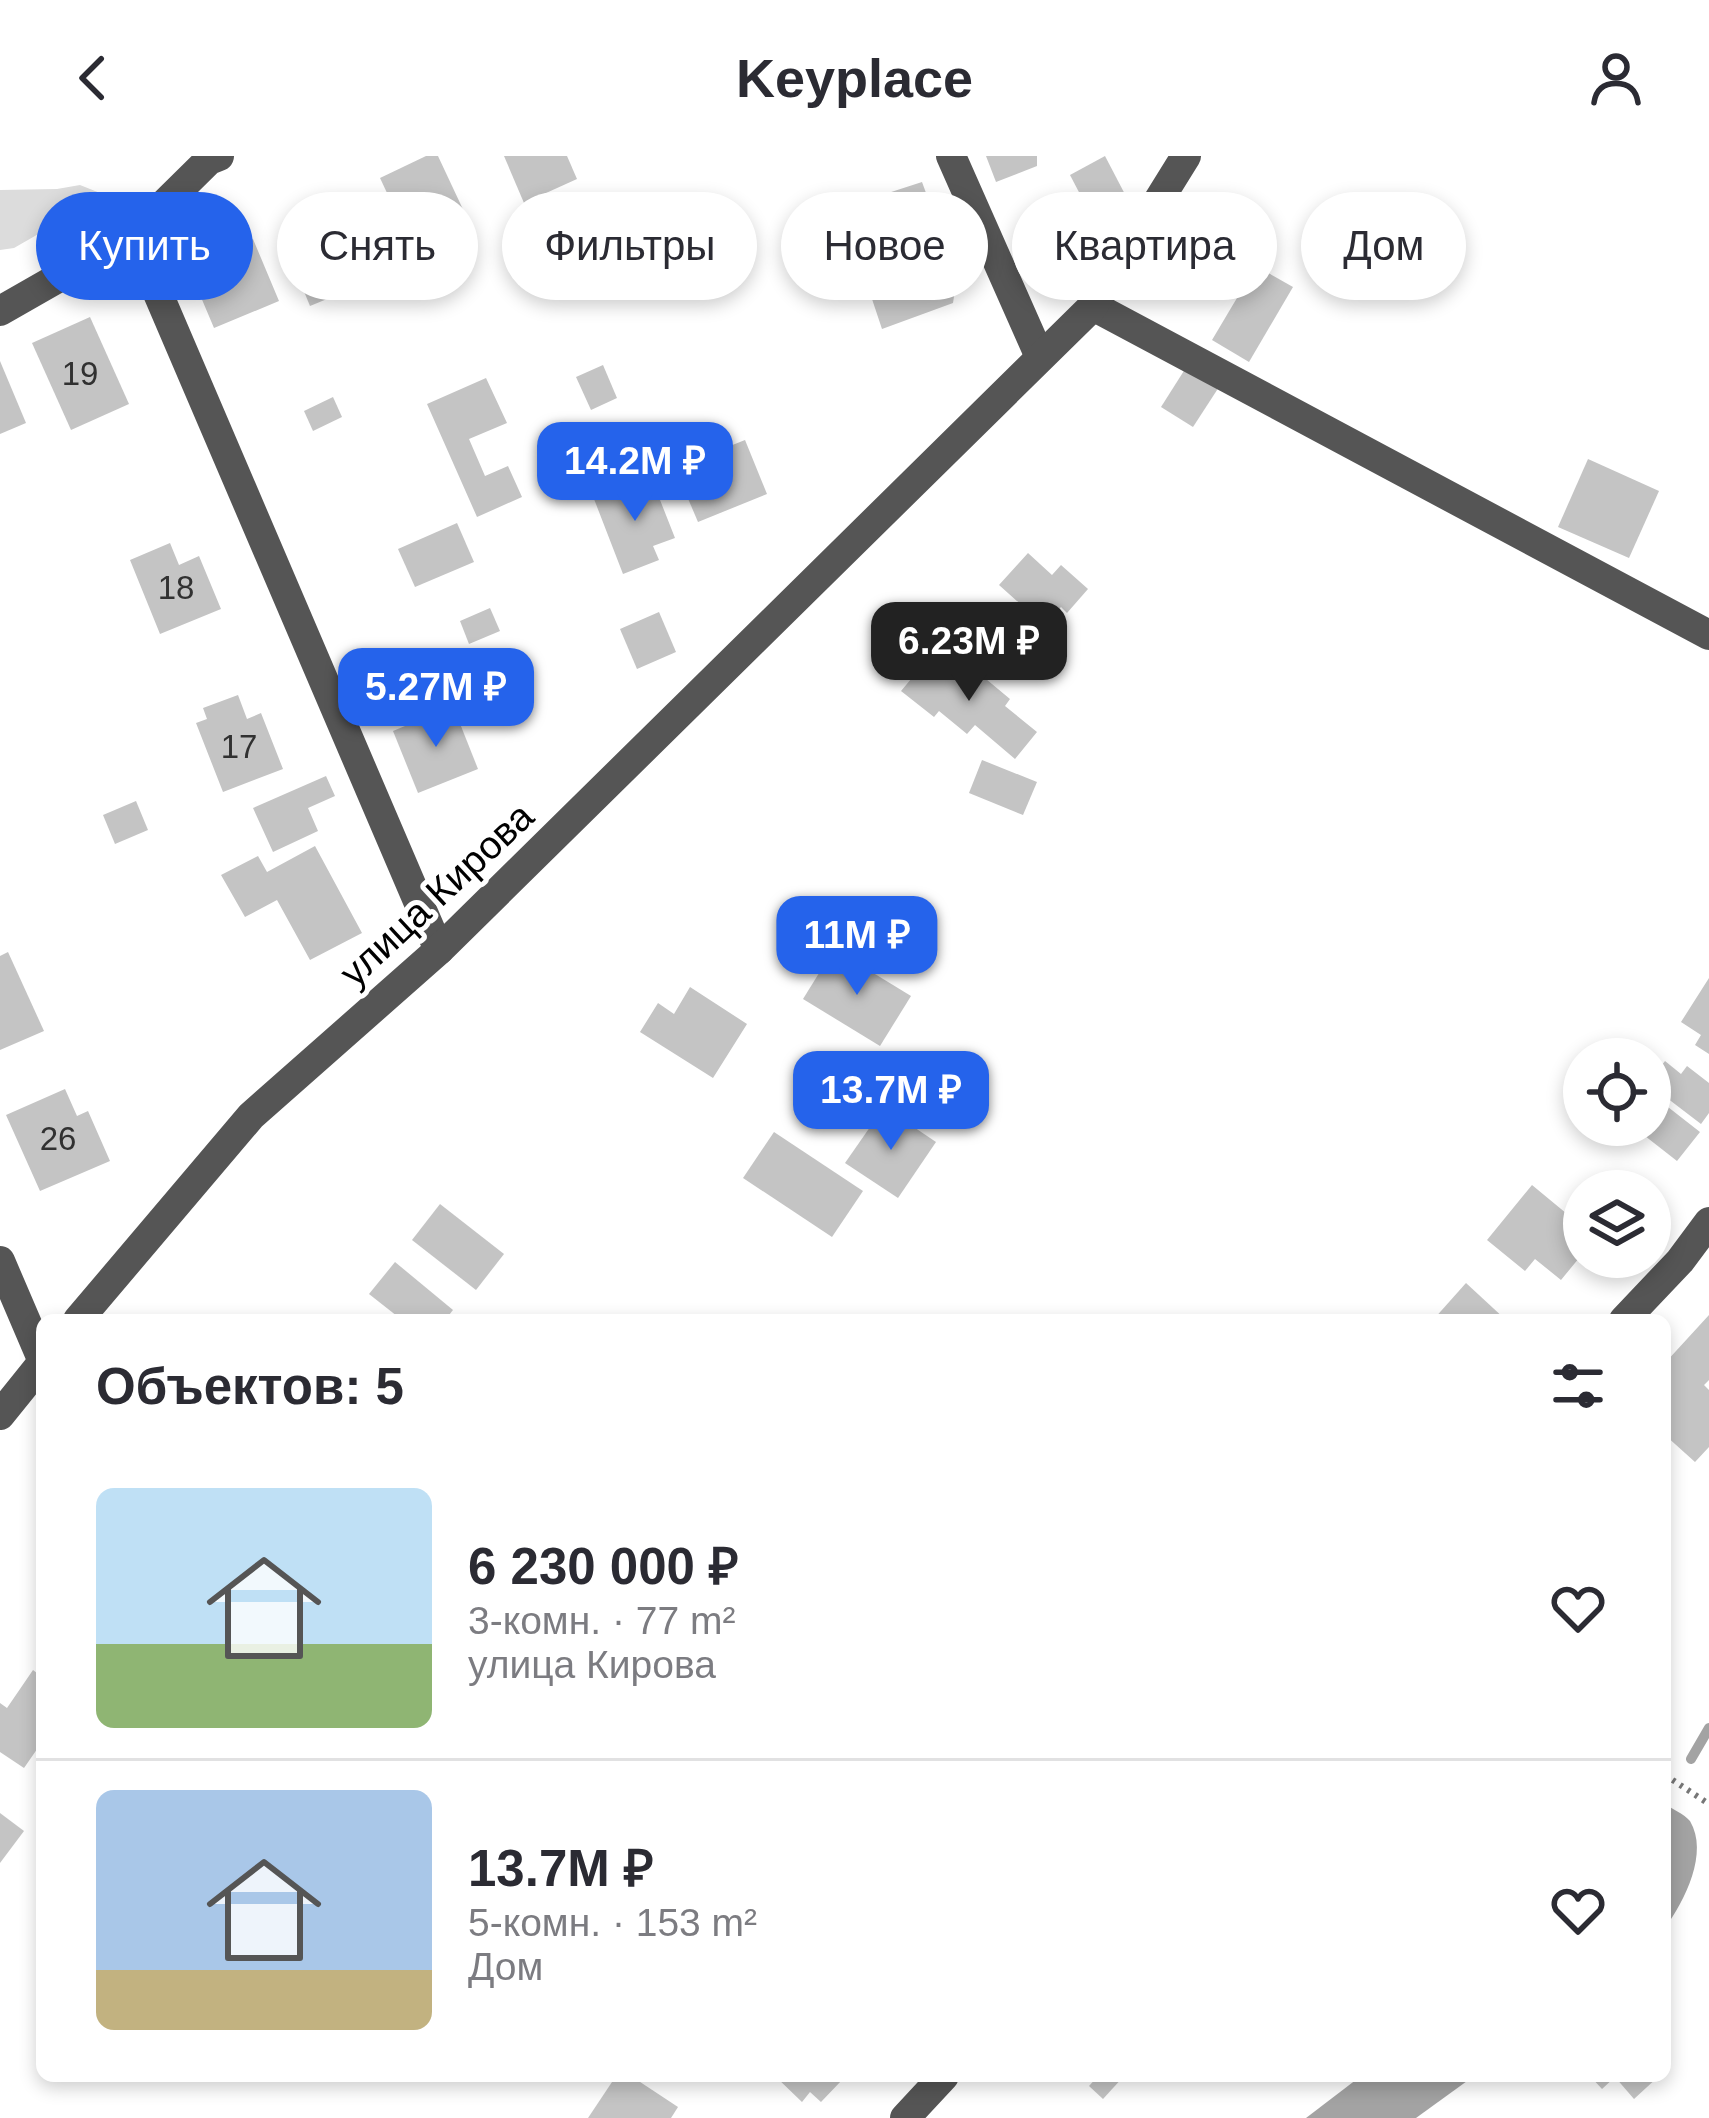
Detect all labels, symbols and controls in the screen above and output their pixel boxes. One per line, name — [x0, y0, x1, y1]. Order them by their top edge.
icon: back — [60, 45, 126, 111]
icon: person — [1583, 45, 1649, 111]
text: Keyplace — [736, 48, 973, 108]
chip: Купить — [36, 192, 253, 300]
chip: Снять — [277, 192, 478, 300]
chip: Фильтры — [502, 192, 757, 300]
chip: Новое — [781, 192, 988, 300]
chip: Квартира — [1012, 192, 1277, 300]
chip: Дом — [1301, 192, 1466, 300]
house number: 19 — [62, 355, 98, 392]
pin: 14.2M ₽ — [524, 422, 746, 524]
text: 14.2M ₽ — [564, 439, 706, 482]
house number: 18 — [158, 569, 194, 606]
pin: 6.23M ₽ — [858, 602, 1080, 704]
text: 6.23M ₽ — [898, 619, 1040, 662]
pin: 5.27M ₽ — [325, 648, 547, 750]
text: 5.27M ₽ — [365, 665, 507, 708]
house number: 17 — [221, 728, 257, 765]
street label: улица Кирова — [331, 794, 542, 995]
pin: 11M ₽ — [773, 896, 941, 998]
text: 11M ₽ — [803, 913, 911, 956]
map controls — [1563, 1038, 1671, 1278]
button: locate — [1563, 1038, 1671, 1146]
pin: 13.7M ₽ — [780, 1051, 1002, 1153]
text: 13.7M ₽ — [820, 1068, 962, 1111]
house number: 26 — [40, 1120, 76, 1157]
button: layers — [1563, 1170, 1671, 1278]
icon: filters — [1545, 1353, 1611, 1419]
text: Объектов: 5 — [96, 1358, 404, 1415]
icon: home — [192, 1536, 336, 1680]
text: 6 230 000 ₽ — [468, 1538, 739, 1595]
icon: heart — [1545, 1575, 1611, 1641]
text: 3-комн. · 77 m² — [468, 1599, 735, 1642]
text: улица Кирова — [468, 1643, 716, 1686]
icon: home — [192, 1838, 336, 1982]
text: 13.7M ₽ — [468, 1840, 654, 1897]
icon: heart — [1545, 1877, 1611, 1943]
text: 5-комн. · 153 m² — [468, 1901, 757, 1944]
text: Дом — [468, 1945, 543, 1988]

